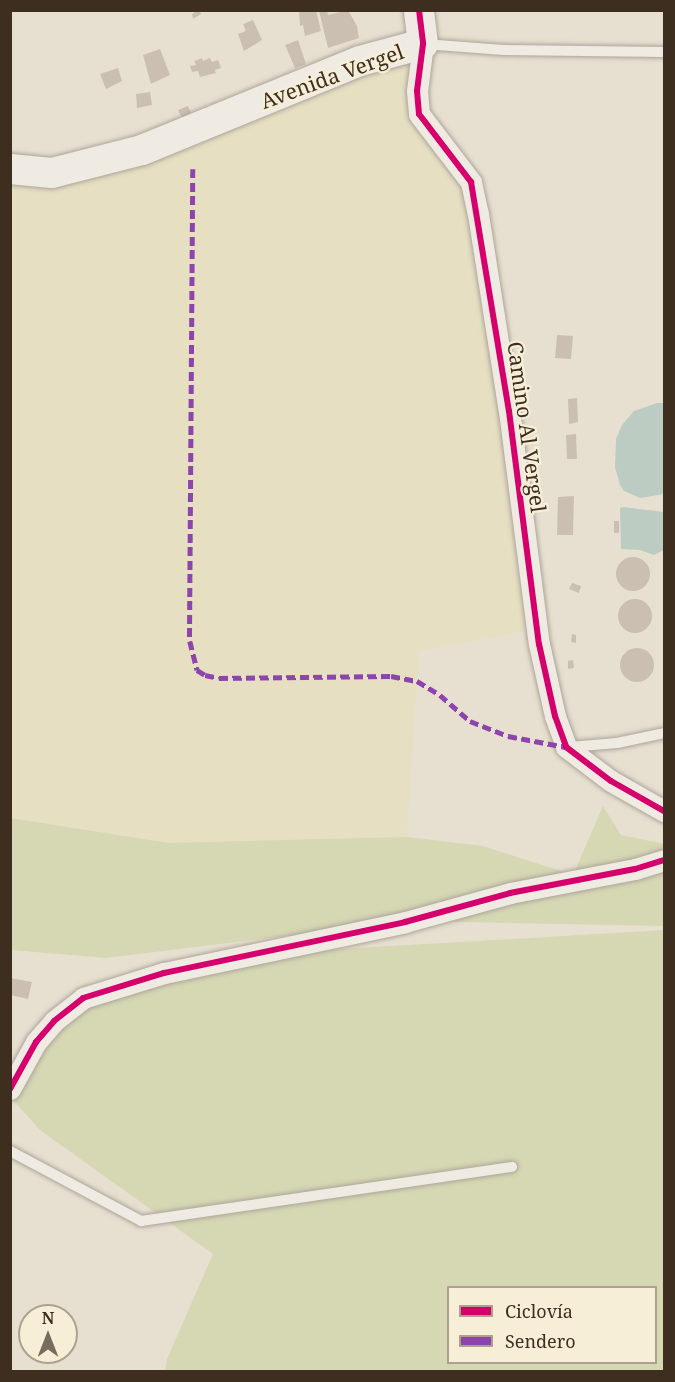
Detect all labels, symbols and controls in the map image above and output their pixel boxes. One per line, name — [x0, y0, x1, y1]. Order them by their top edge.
street label: Avenida Vergel — [257, 38, 407, 114]
street label: Camino Al Vergel — [503, 340, 551, 514]
legend — [447, 1286, 657, 1364]
text: Ciclovía — [505, 1299, 573, 1323]
north arrow — [18, 1304, 78, 1364]
text: N — [42, 1307, 54, 1329]
text: Sendero — [505, 1329, 576, 1353]

